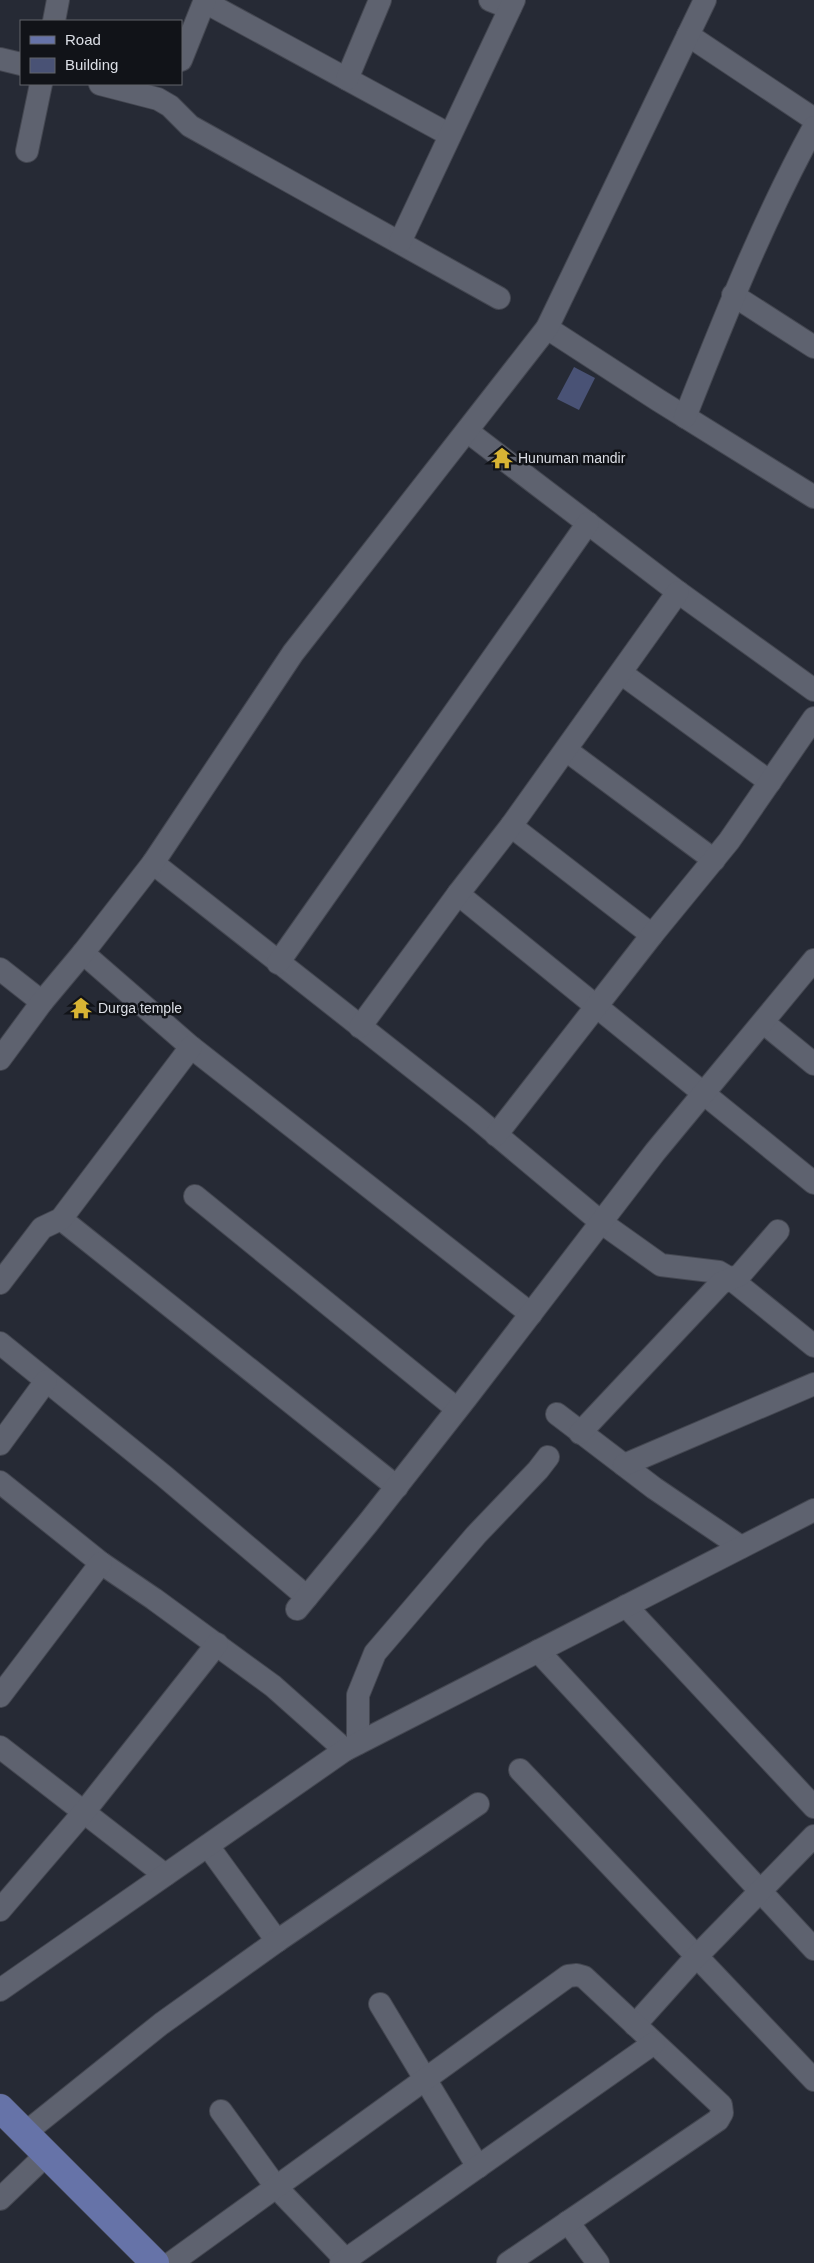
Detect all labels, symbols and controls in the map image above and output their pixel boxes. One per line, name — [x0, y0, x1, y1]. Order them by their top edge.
legend — [20, 20, 182, 85]
text: Road — [65, 31, 101, 48]
text: Building — [65, 56, 118, 73]
temple icon: Hunuman mandir — [489, 445, 515, 471]
place label: Hunuman mandir — [518, 450, 626, 466]
temple icon: Durga temple — [68, 995, 94, 1021]
place label: Durga temple — [98, 1000, 182, 1016]

